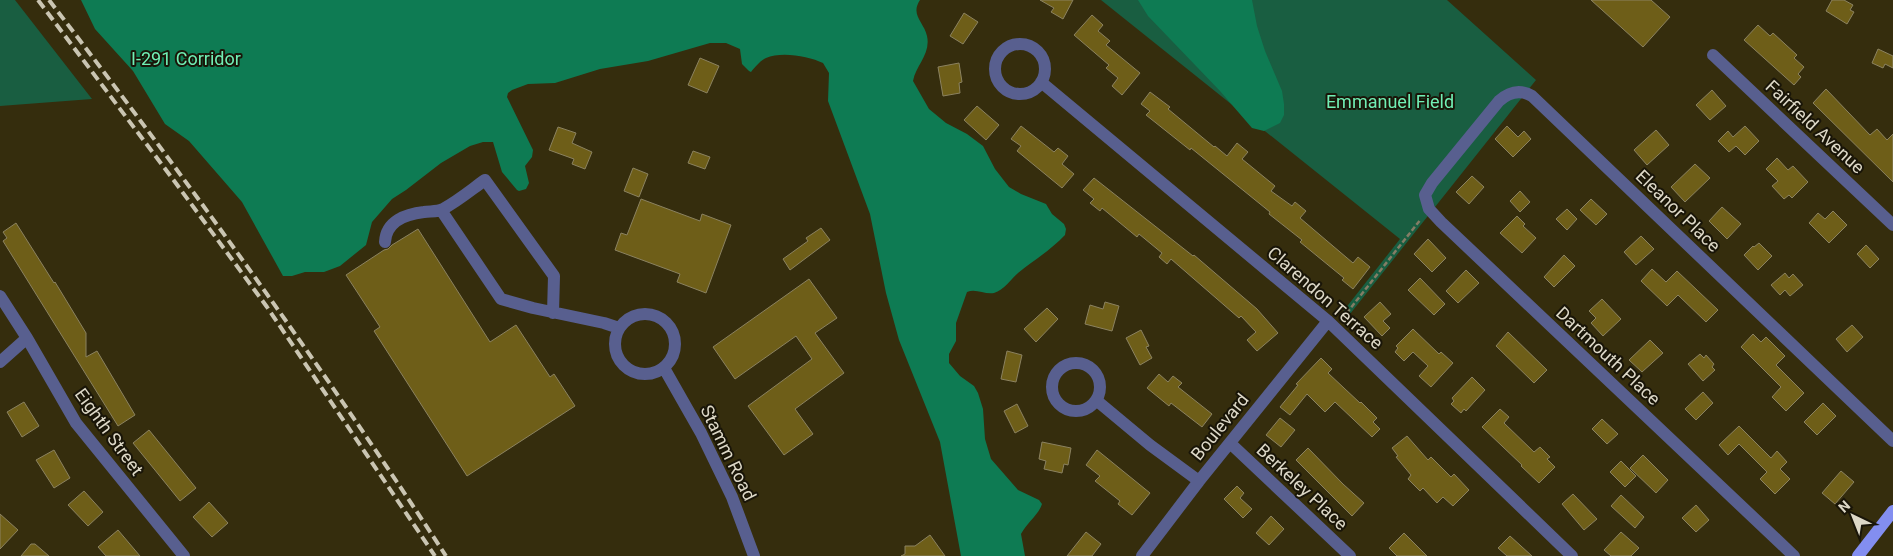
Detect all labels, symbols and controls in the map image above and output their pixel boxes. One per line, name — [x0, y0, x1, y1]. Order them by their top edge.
park label: I-291 Corridor — [131, 48, 241, 69]
street label: Fairfield Avenue — [1762, 76, 1869, 178]
park label: Emmanuel Field — [1326, 91, 1454, 112]
street label: Eleanor Place — [1632, 165, 1725, 256]
street label: Clarendon Terrace — [1263, 242, 1387, 353]
street label: Dartmouth Place — [1552, 302, 1665, 409]
street label: Eighth Street — [71, 384, 148, 479]
street label: Boulevard — [1186, 389, 1253, 464]
street label: Stamm Road — [696, 402, 761, 504]
street label: Berkeley Place — [1253, 439, 1352, 534]
north arrow — [1828, 491, 1878, 541]
text: N — [1835, 497, 1853, 516]

